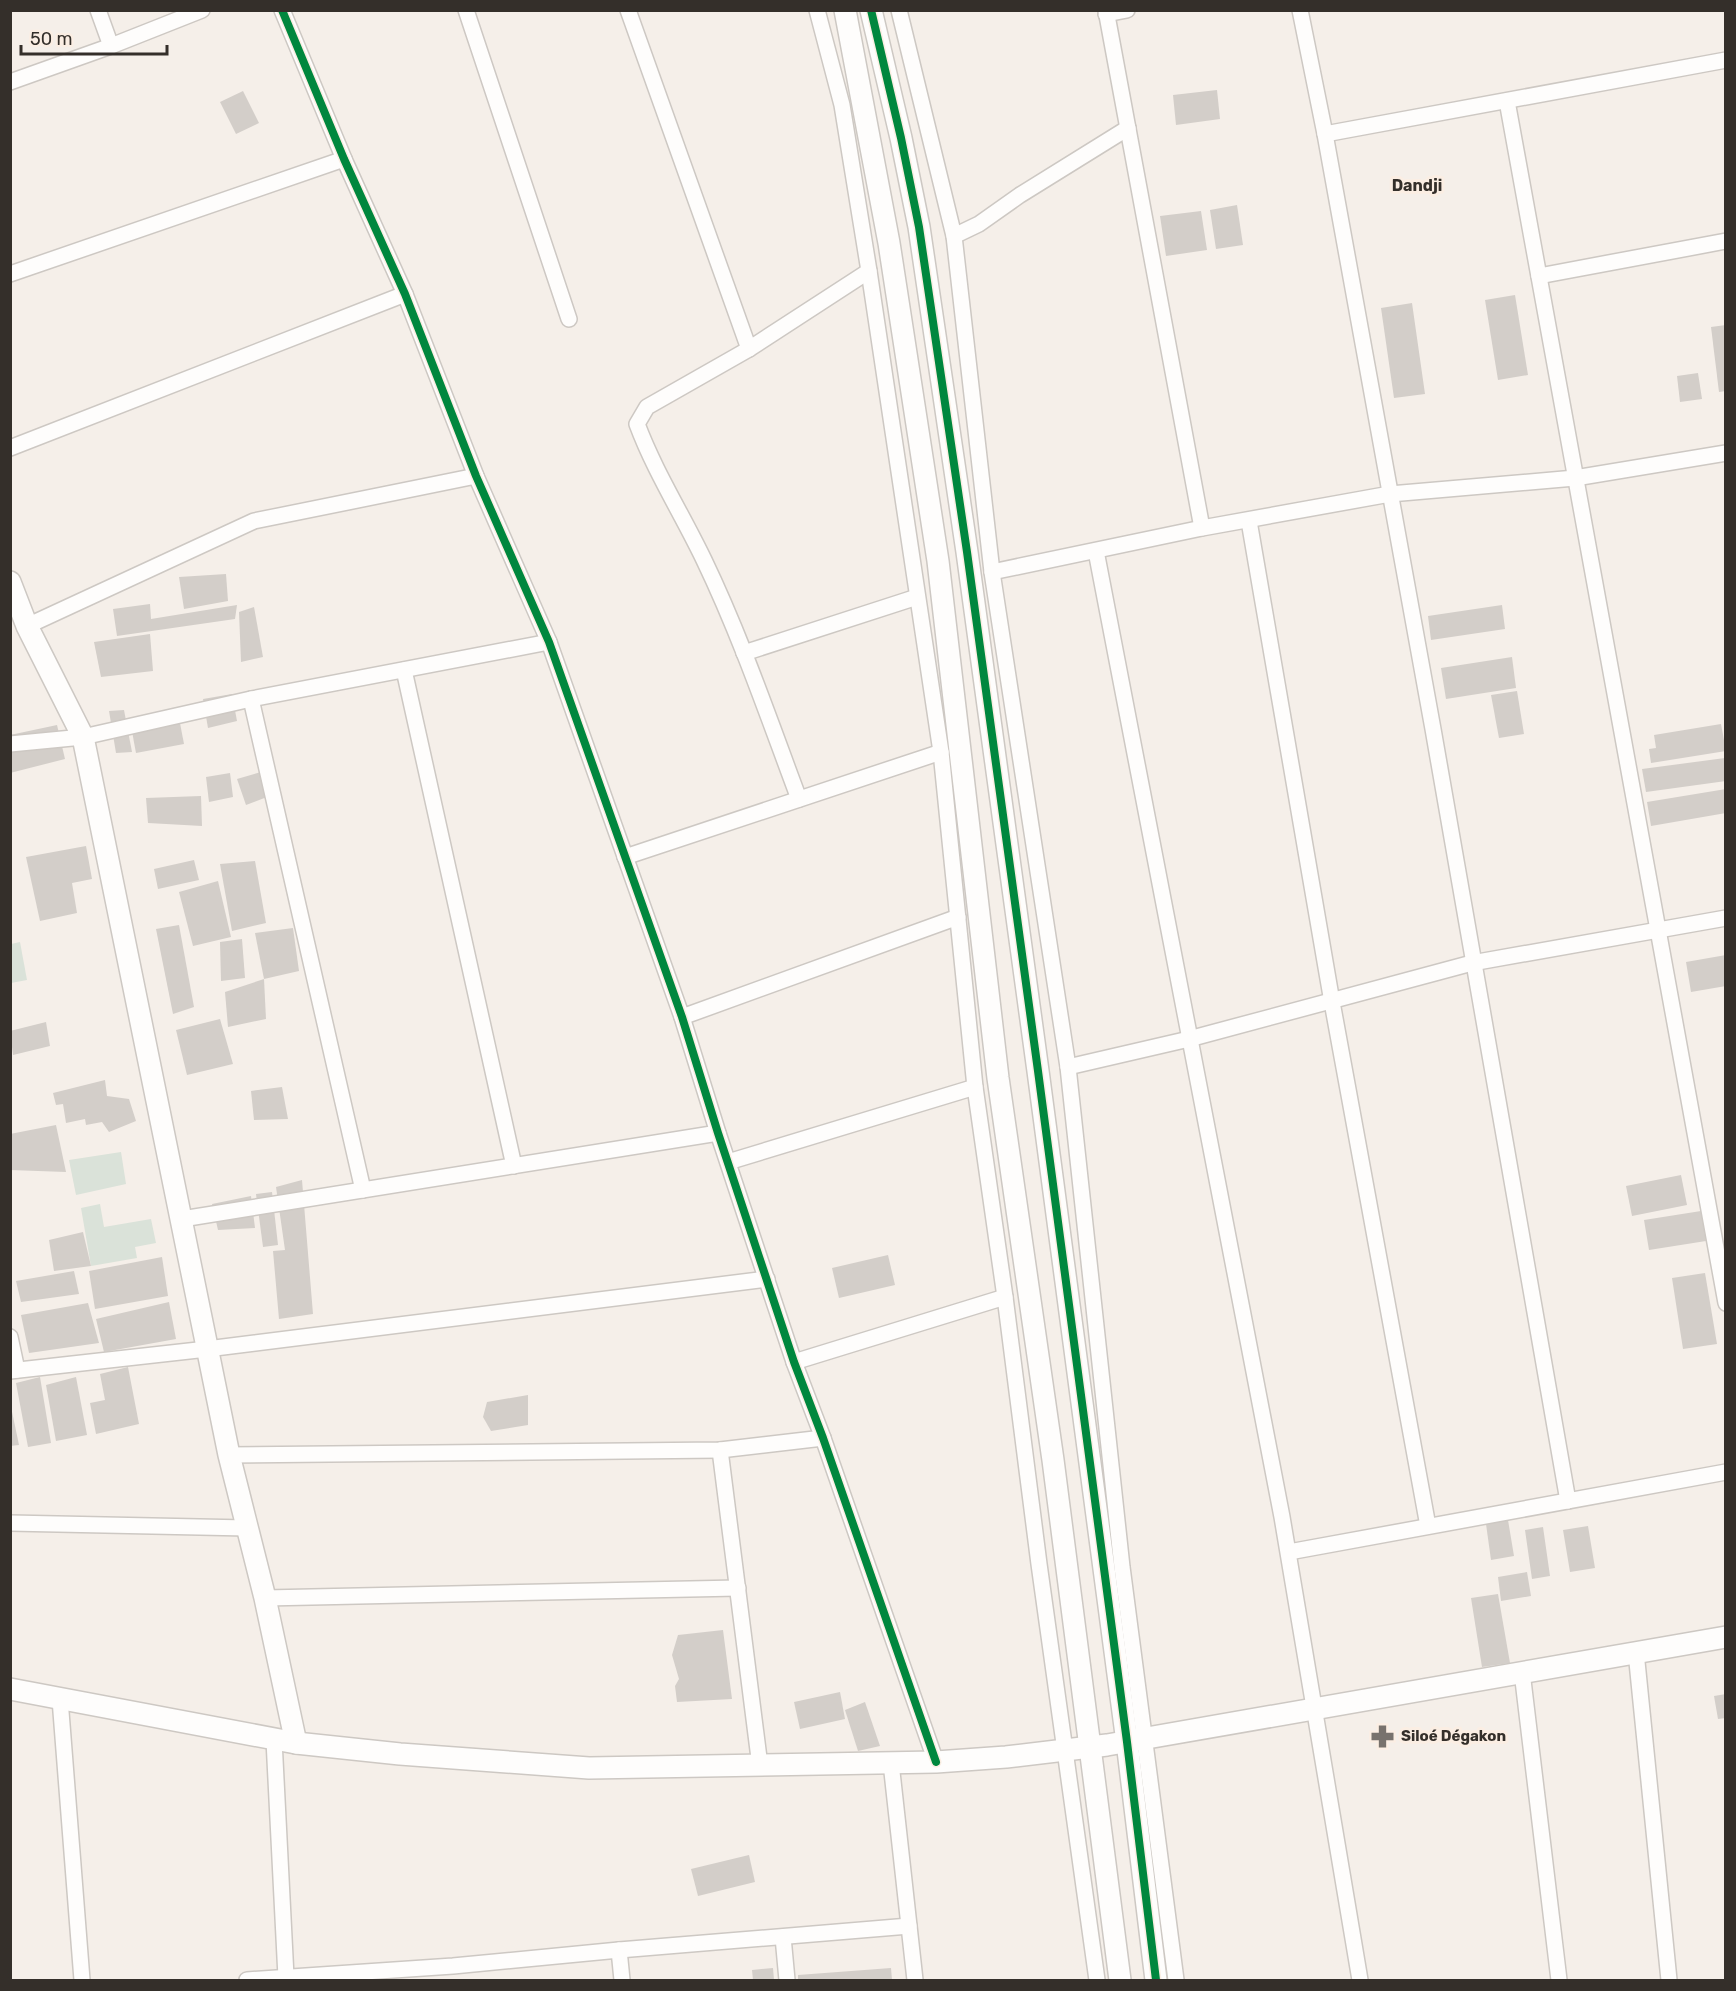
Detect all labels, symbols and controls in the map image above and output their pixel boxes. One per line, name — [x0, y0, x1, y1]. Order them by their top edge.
scale bar — [21, 18, 166, 56]
text: 50 m — [30, 28, 73, 50]
district label: Dandji — [1392, 176, 1442, 195]
pharmacy icon: Siloé Dégakon — [1370, 1723, 1396, 1749]
place label: Siloé Dégakon — [1401, 1727, 1506, 1745]

